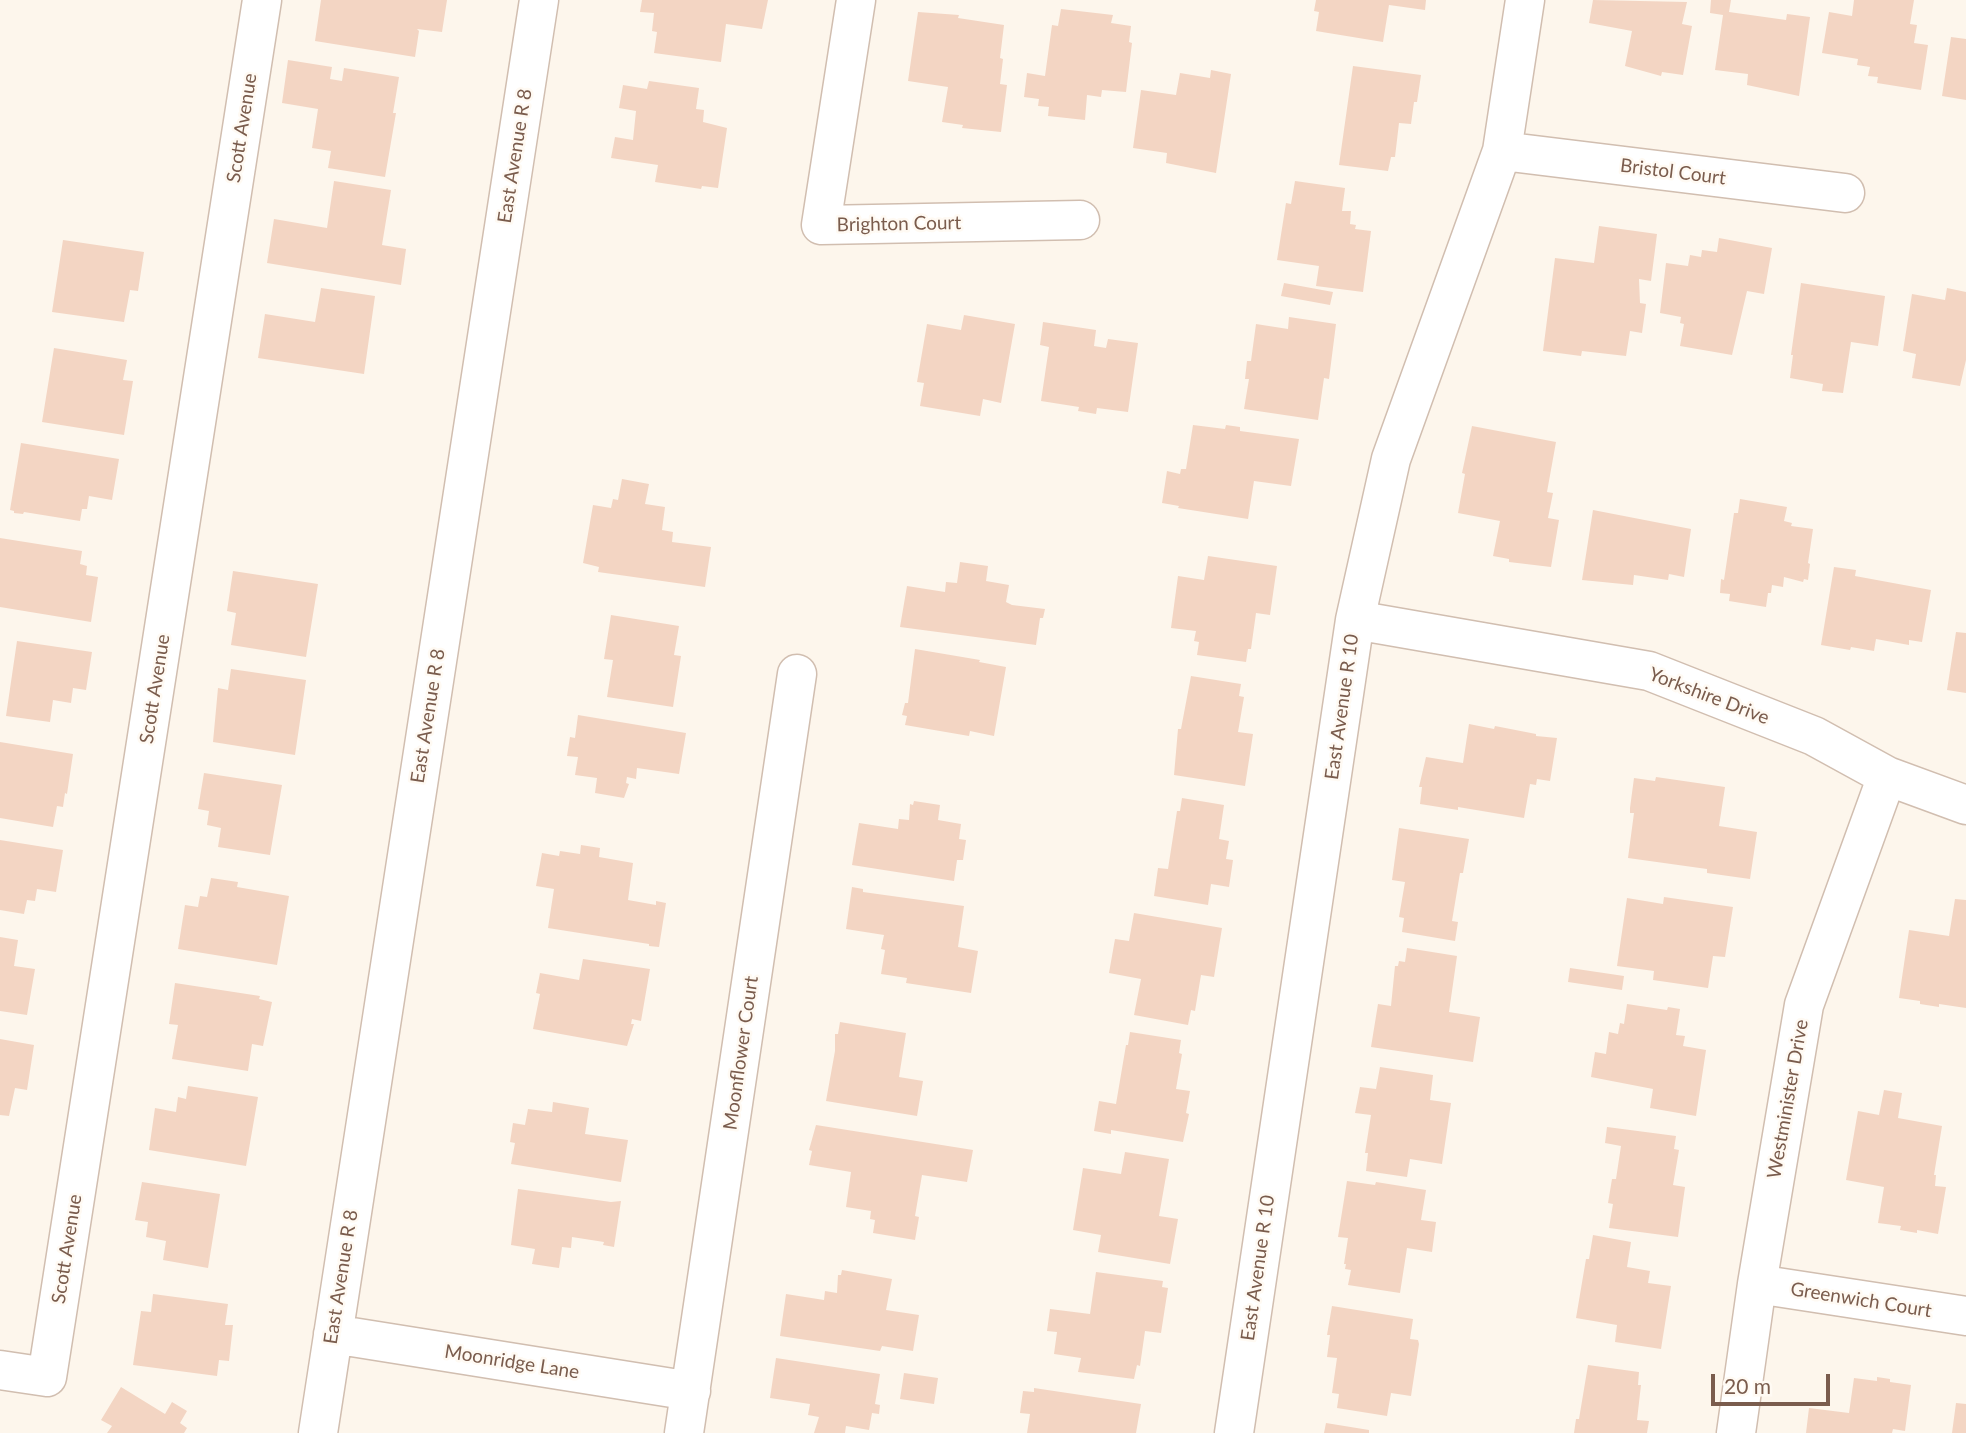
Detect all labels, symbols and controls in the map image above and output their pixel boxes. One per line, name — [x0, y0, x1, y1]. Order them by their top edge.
street label: Scott Avenue — [222, 72, 262, 184]
street label: East Avenue R 8 — [493, 87, 537, 225]
street label: Bristol Court — [1619, 154, 1727, 190]
street label: Brighton Court — [837, 212, 961, 236]
street label: Scott Avenue — [135, 633, 175, 745]
street label: East Avenue R 10 — [1320, 633, 1364, 781]
street label: East Avenue R 8 — [406, 647, 450, 785]
street label: Yorkshire Drive — [1646, 663, 1772, 729]
street label: Moonflower Court — [719, 974, 763, 1132]
street label: Westminister Drive — [1763, 1018, 1813, 1180]
street label: Scott Avenue — [47, 1193, 87, 1305]
street label: East Avenue R 10 — [1236, 1194, 1280, 1342]
street label: East Avenue R 8 — [319, 1208, 363, 1346]
street label: Greenwich Court — [1789, 1278, 1933, 1322]
street label: Moonridge Lane — [443, 1340, 581, 1384]
scale bar — [1714, 1360, 1833, 1404]
text: 20 m — [1724, 1373, 1771, 1398]

